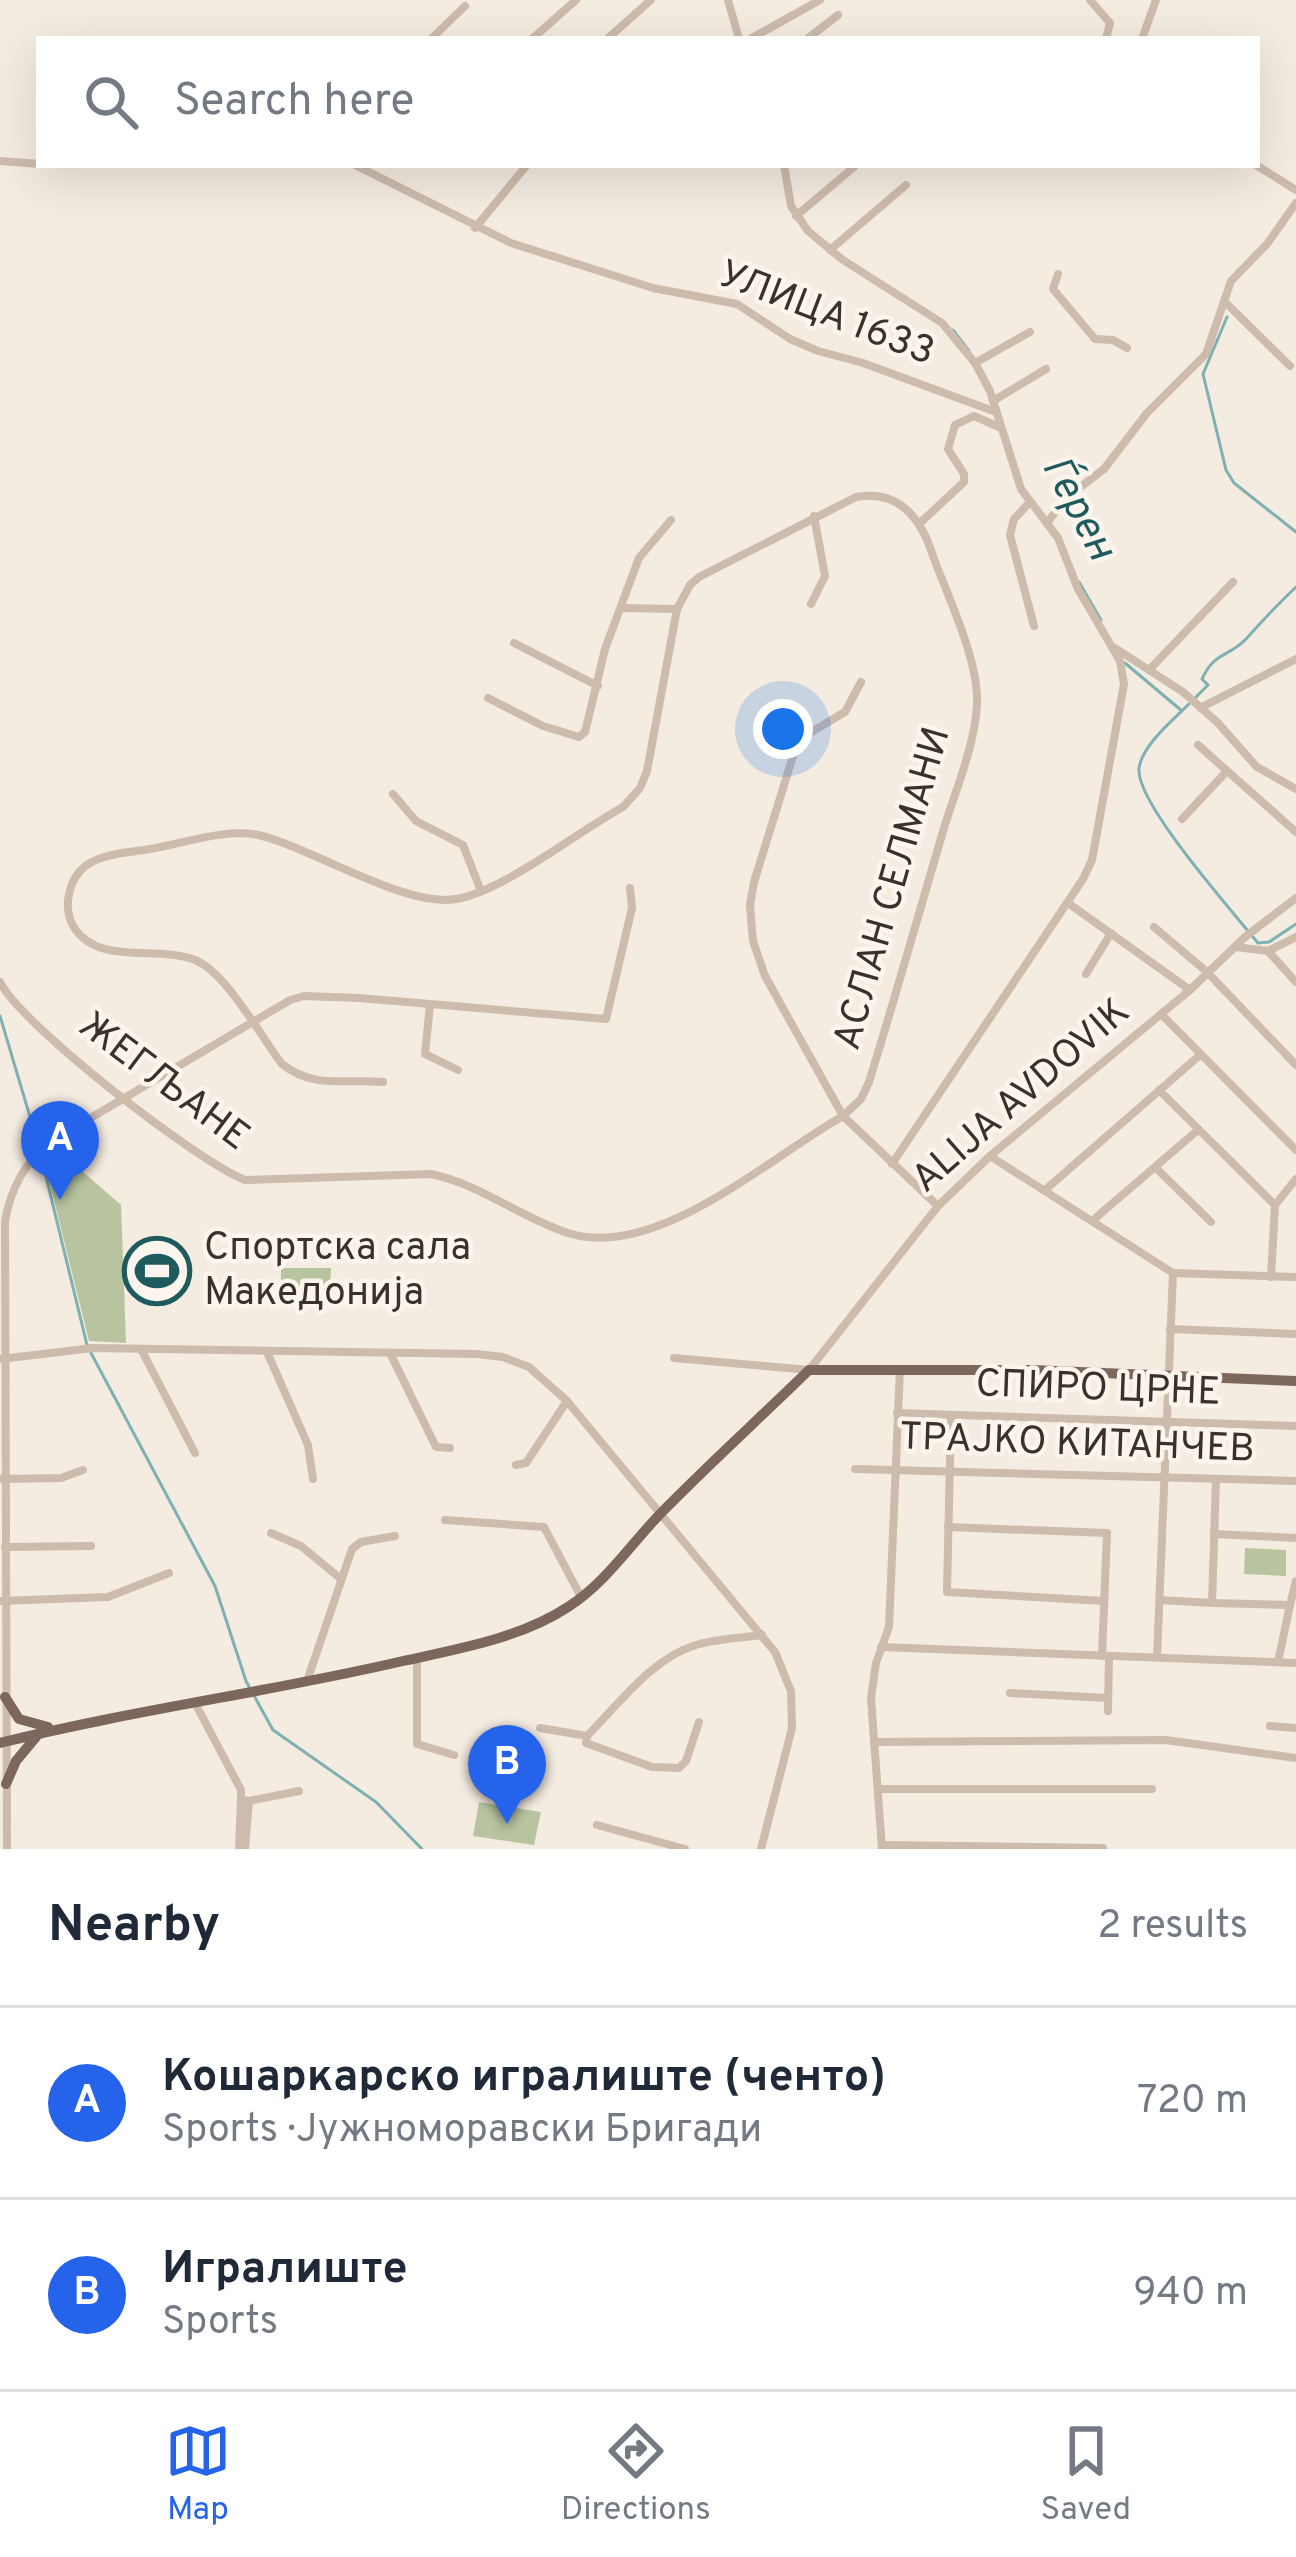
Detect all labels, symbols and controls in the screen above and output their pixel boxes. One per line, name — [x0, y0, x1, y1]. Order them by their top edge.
search box — [36, 36, 1260, 168]
icon: search — [78, 69, 144, 135]
text: Search here — [174, 74, 414, 131]
street label: УЛИЦА 1633 — [711, 251, 941, 379]
water label: Ѓерен — [1028, 447, 1128, 571]
your location — [753, 699, 813, 759]
street label: АСЛАН СЕЛМАНИ — [824, 722, 964, 1056]
street label: ALIJA AVDOVIK — [903, 989, 1141, 1205]
street label: ЖЕГЉАНЕ — [68, 1003, 258, 1163]
pin: A — [21, 1101, 99, 1200]
place label: Спортска сала Македонија — [204, 1225, 471, 1319]
sports icon: Спортска сала Македонија — [122, 1236, 192, 1306]
street label: СПИРО ЦРНЕ — [975, 1361, 1221, 1419]
street label: ТРАЈКО КИТАНЧЕВ — [898, 1414, 1256, 1476]
pin: B — [468, 1725, 546, 1824]
text: Nearby — [48, 1895, 220, 1960]
text: 2 results — [1097, 1903, 1248, 1952]
text: Кошаркарско игралиште (ченто) — [162, 2050, 886, 2107]
text: A — [73, 2078, 101, 2127]
text: 720 m — [1137, 2078, 1248, 2127]
text: Sports · Јужноморавски Бригади — [162, 2107, 762, 2156]
text: Игралиште — [162, 2242, 408, 2299]
text: B — [74, 2270, 100, 2319]
text: 940 m — [1133, 2270, 1248, 2319]
text: Sports — [162, 2299, 278, 2348]
tab: Map — [165, 2418, 231, 2532]
tab: Directions — [561, 2418, 711, 2532]
tab: Saved — [1040, 2418, 1131, 2532]

